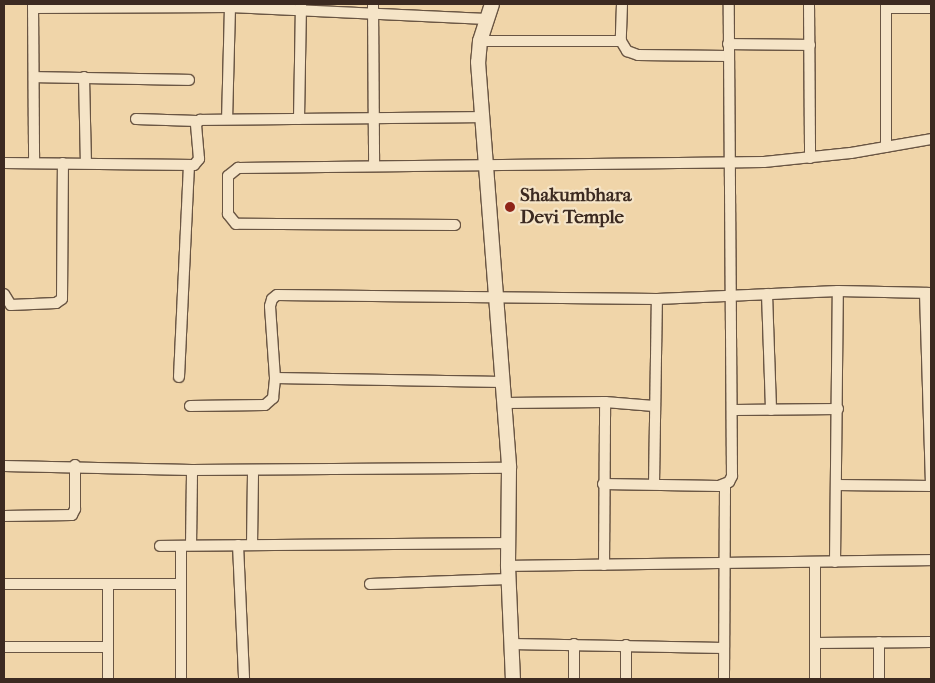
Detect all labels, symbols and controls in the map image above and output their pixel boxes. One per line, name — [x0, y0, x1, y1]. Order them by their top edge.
place label: Shakumbhara Devi Temple — [520, 185, 632, 229]
marker: Shakumbhara Devi Temple — [504, 201, 516, 213]

